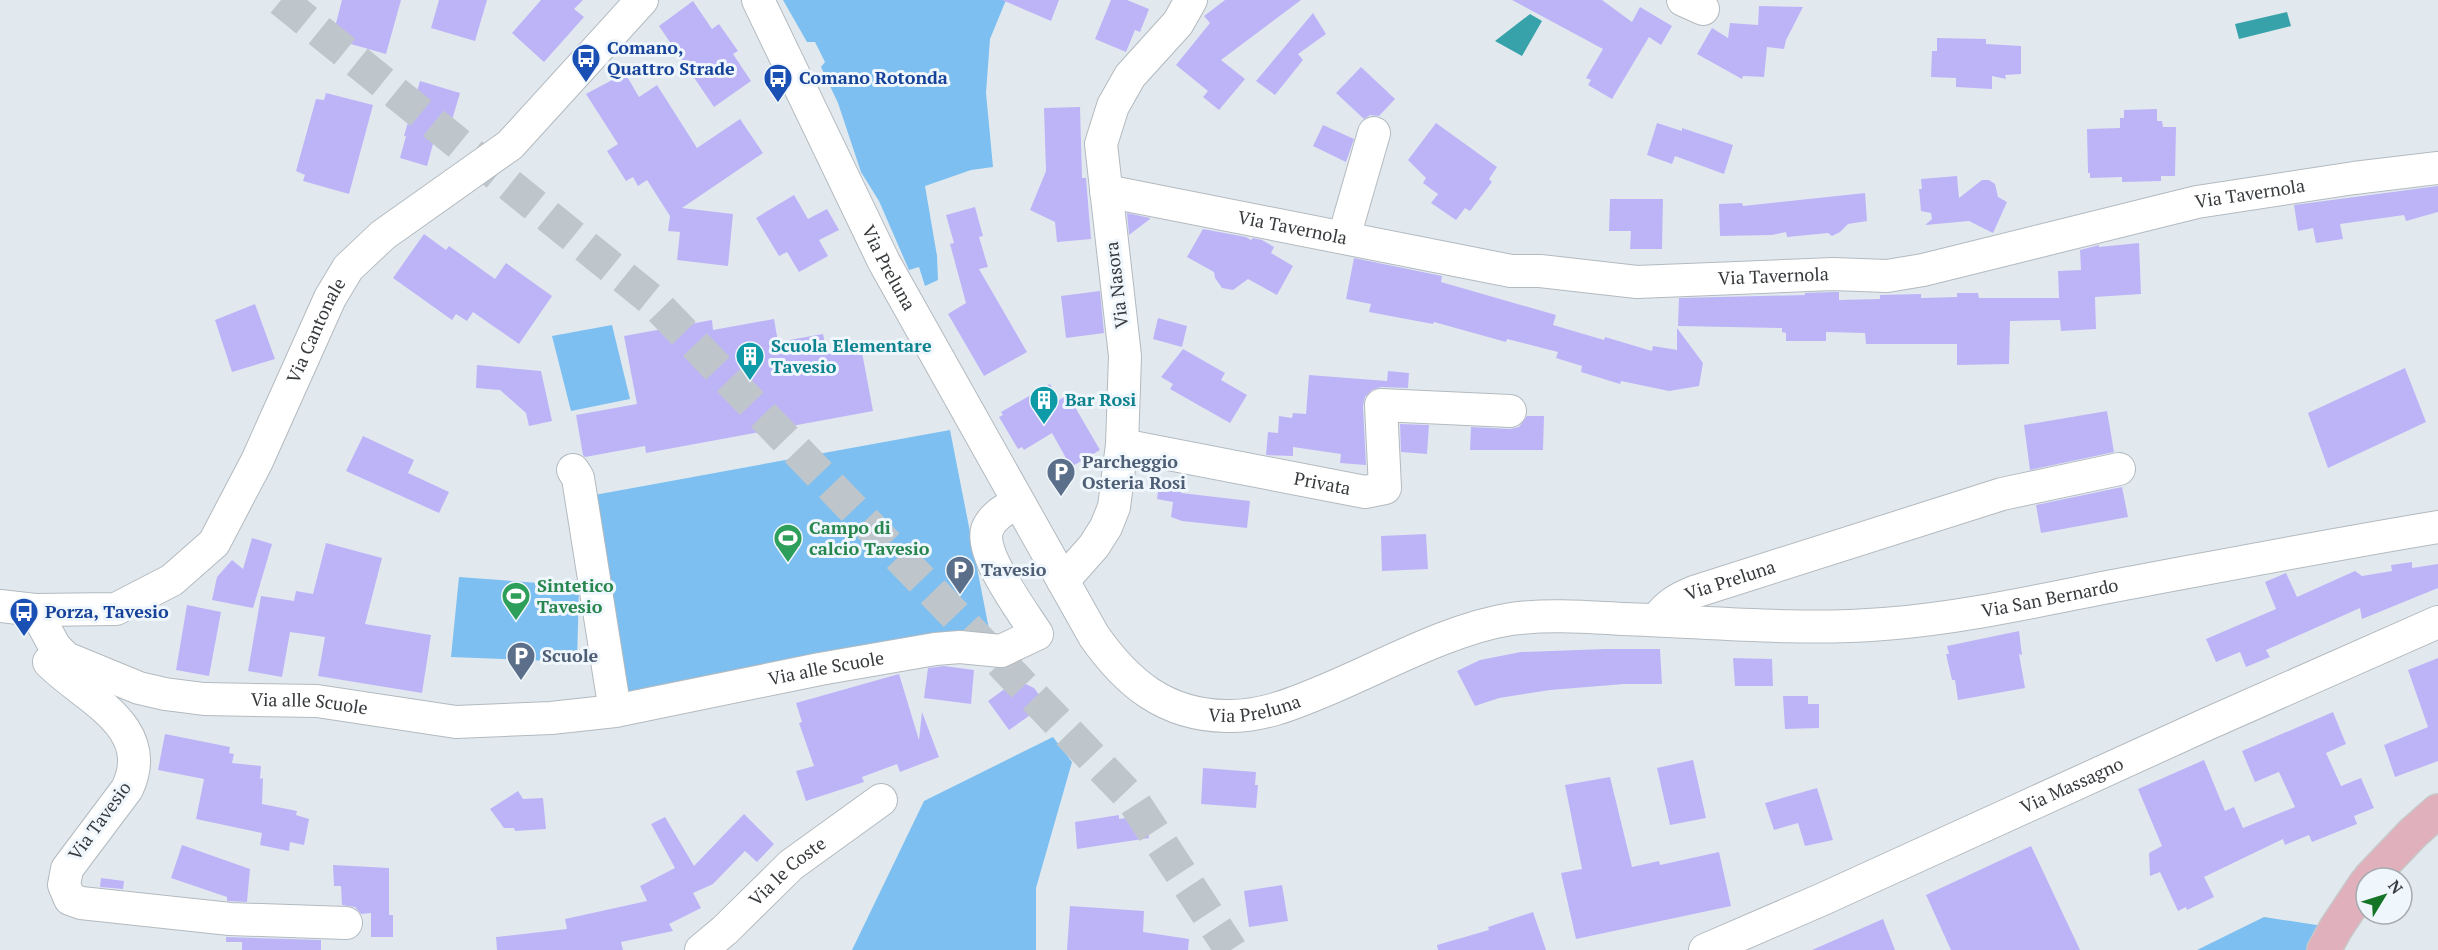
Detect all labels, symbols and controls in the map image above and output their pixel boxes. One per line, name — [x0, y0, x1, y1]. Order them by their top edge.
place label: Comano, Quattro Strade — [607, 35, 735, 80]
bus stop icon: Comano, Quattro Strade — [570, 42, 602, 84]
bus stop icon: Comano Rotonda — [762, 62, 794, 104]
place label: Comano Rotonda — [799, 65, 948, 89]
street label: Via Tavernola — [2193, 173, 2306, 213]
street label: Via Tavernola — [1236, 204, 1349, 249]
street label: Via Preluna — [857, 221, 922, 314]
street label: Via Nasora — [1099, 240, 1133, 330]
street label: Via Tavernola — [1718, 261, 1829, 290]
street label: Via Cantonale — [280, 273, 350, 387]
place label: Scuola Elementare Tavesio — [771, 333, 932, 378]
building icon: Scuola Elementare Tavesio — [734, 340, 766, 382]
building icon: Bar Rosi — [1028, 384, 1060, 426]
place label: Bar Rosi — [1065, 387, 1136, 411]
place label: Parcheggio Osteria Rosi — [1082, 449, 1186, 494]
parking icon: Parcheggio Osteria Rosi — [1045, 456, 1077, 498]
street label: Privata — [1292, 466, 1353, 500]
place label: Campo di calcio Tavesio — [809, 515, 930, 560]
sports icon: Campo di calcio Tavesio — [772, 522, 804, 564]
parking icon: Tavesio — [944, 554, 976, 596]
street label: Via Preluna — [1681, 554, 1778, 606]
place label: Tavesio — [981, 557, 1047, 581]
street label: Via San Bernardo — [1980, 572, 2120, 622]
place label: Sintetico Tavesio — [537, 573, 614, 618]
sports icon: Sintetico Tavesio — [500, 580, 532, 622]
bus stop icon: Porza, Tavesio — [8, 596, 40, 638]
place label: Porza, Tavesio — [45, 599, 169, 623]
parking icon: Scuole — [505, 640, 537, 682]
place label: Scuole — [542, 643, 599, 667]
street label: Via alle Scuole — [766, 645, 886, 690]
street label: Via alle Scuole — [251, 687, 370, 720]
street label: Via Preluna — [1207, 688, 1304, 727]
street label: Via Massagno — [2016, 751, 2127, 819]
street label: Via Tavesio — [62, 776, 136, 865]
street label: Via le Coste — [743, 831, 830, 911]
north arrow — [2354, 866, 2414, 926]
text: N — [2383, 875, 2408, 898]

